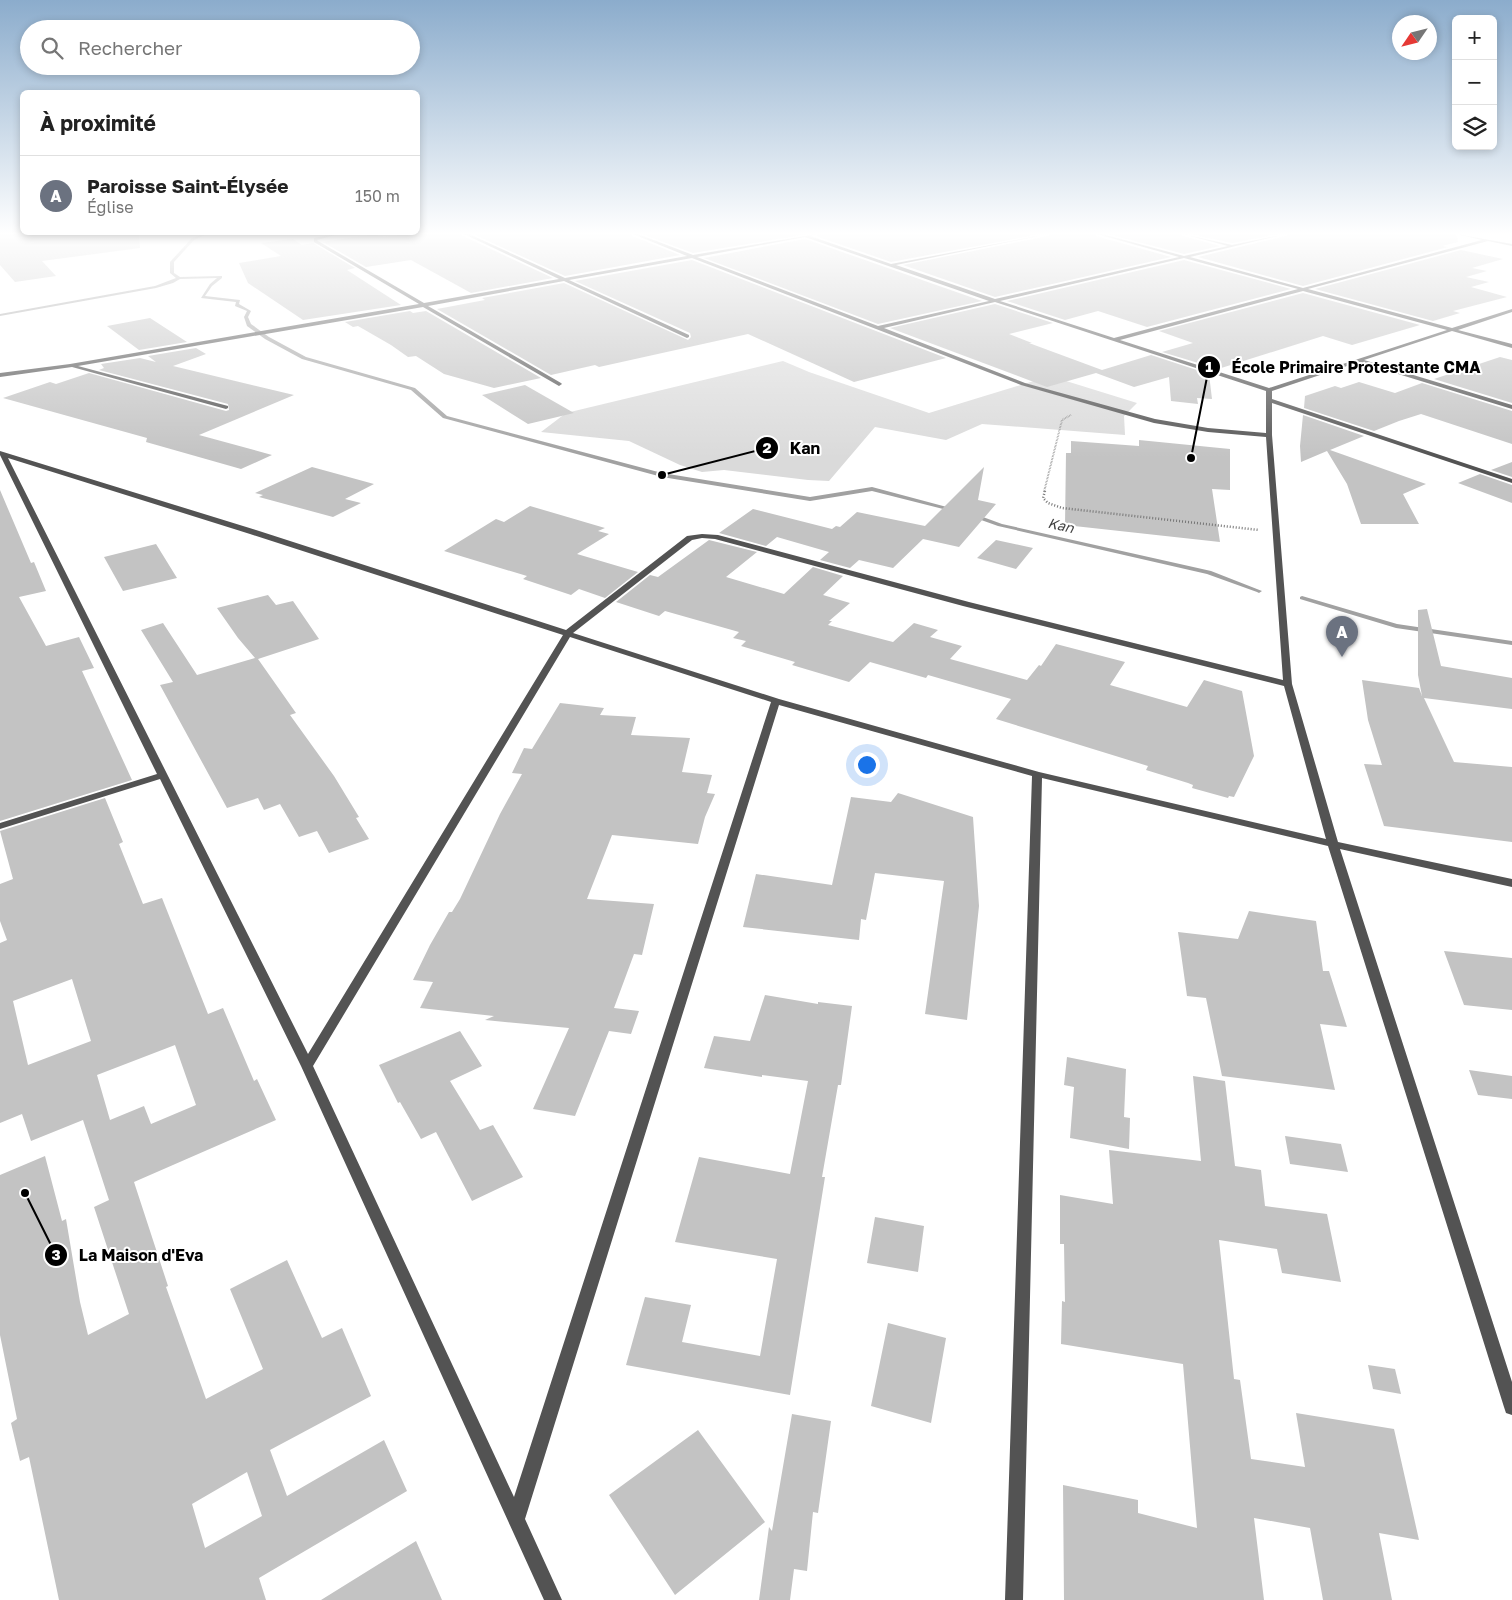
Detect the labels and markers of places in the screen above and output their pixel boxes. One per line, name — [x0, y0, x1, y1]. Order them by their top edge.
callout: École Primaire Protestante CMA — [1196, 351, 1490, 382]
callout: Kan — [755, 433, 830, 464]
pin: A — [1326, 616, 1358, 657]
callout: La Maison d'Eva — [44, 1240, 213, 1271]

